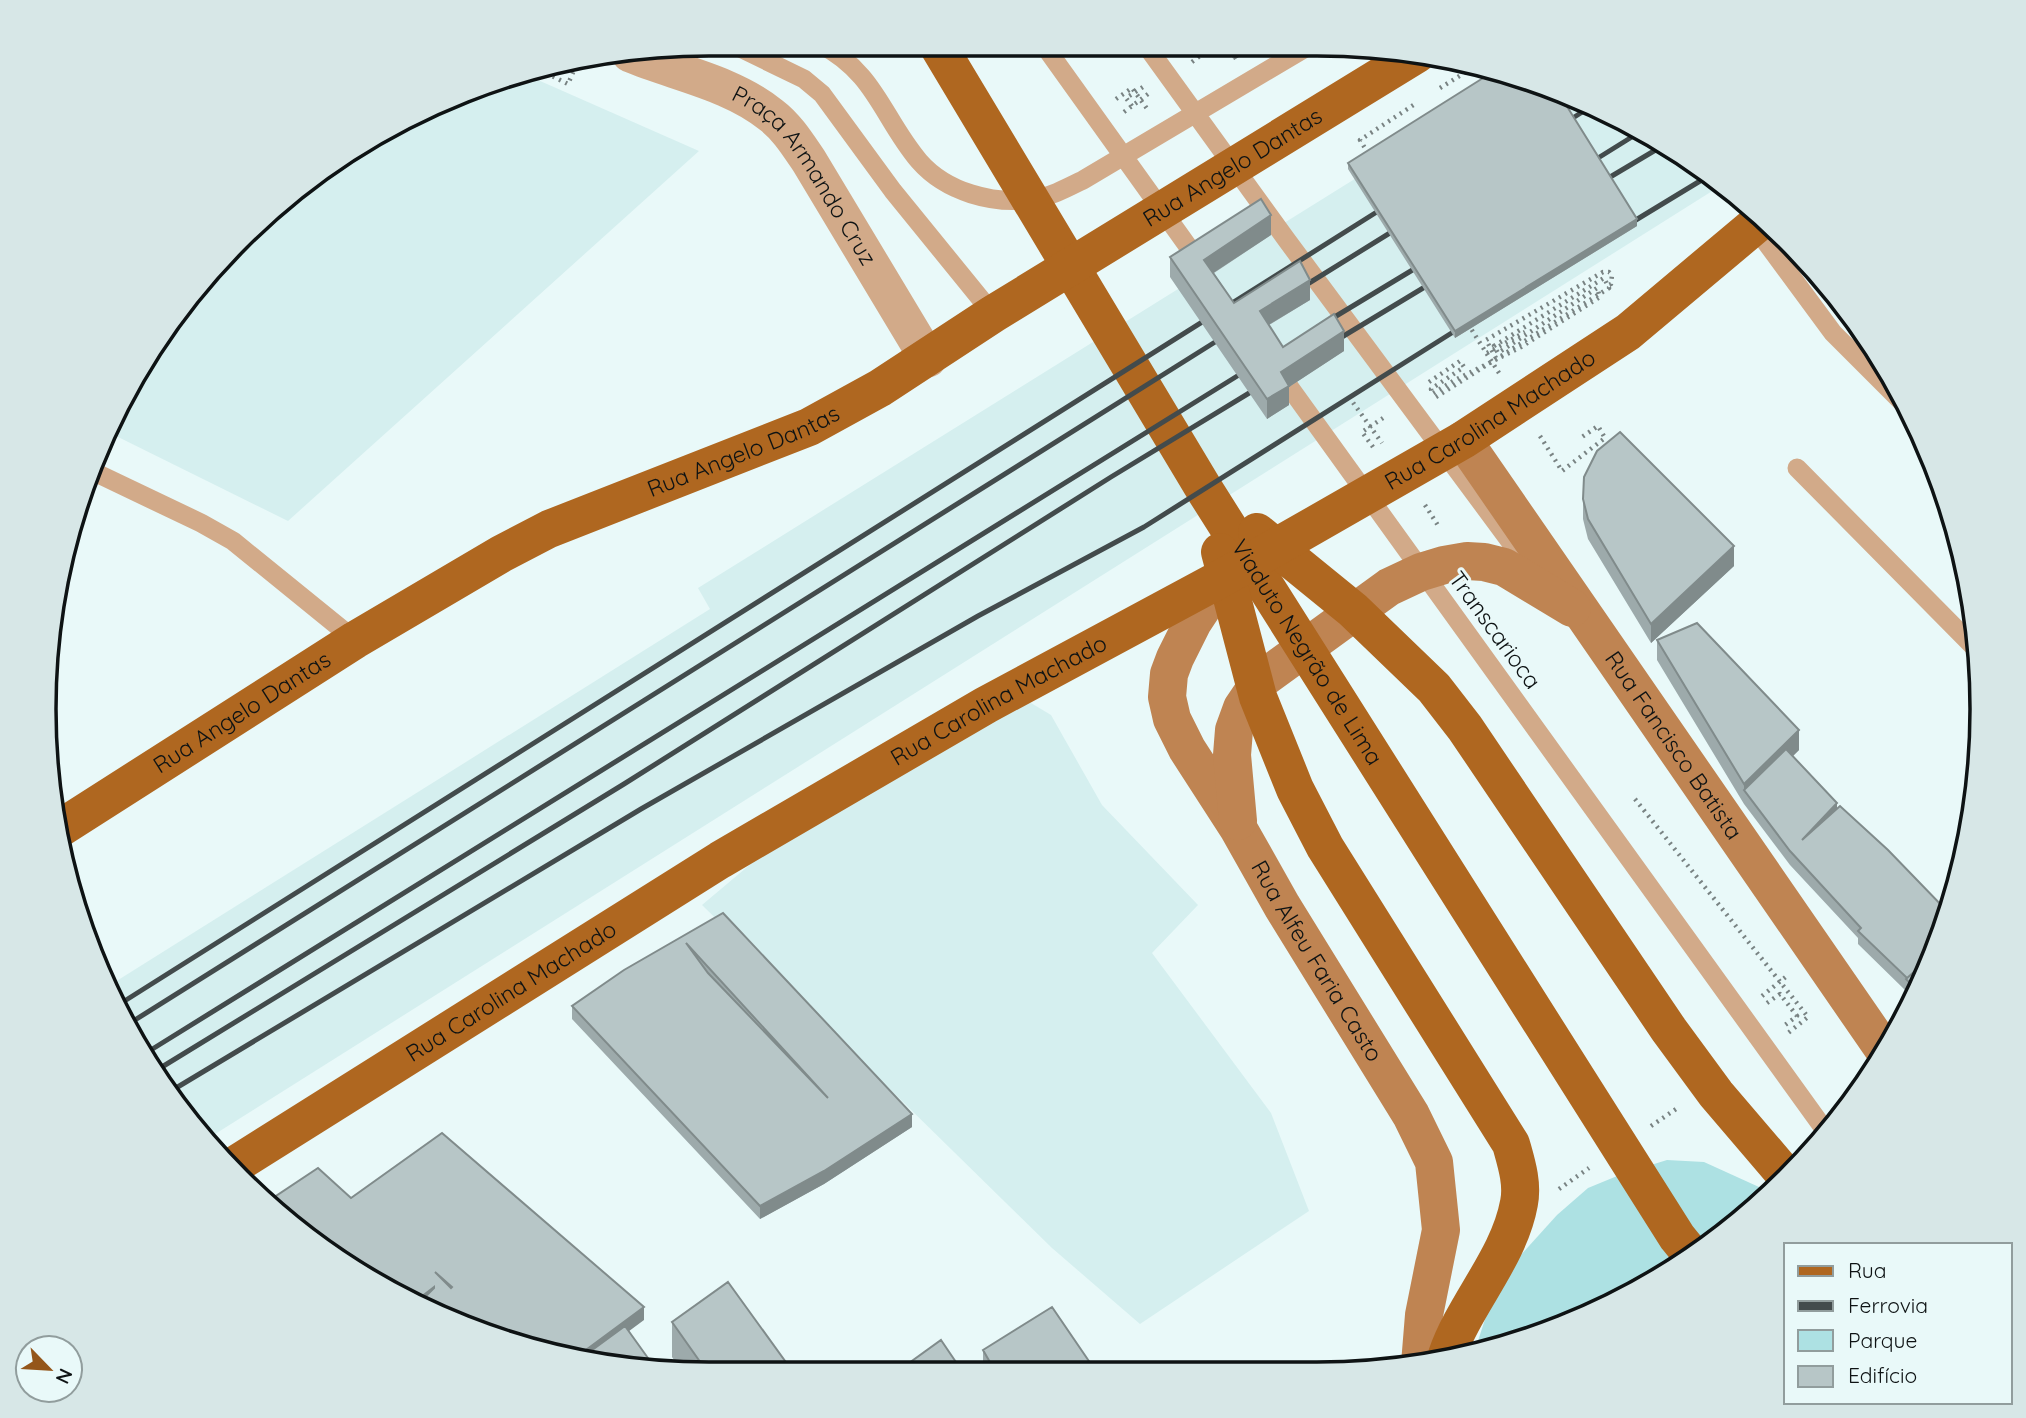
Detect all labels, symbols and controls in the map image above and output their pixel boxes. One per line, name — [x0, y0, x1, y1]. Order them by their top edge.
street label: Praça Armando Cruz — [728, 79, 883, 270]
street label: Rua Angelo Dantas — [1137, 101, 1327, 233]
street label: Rua Carolina Machado — [1379, 342, 1601, 496]
street label: Rua Angelo Dantas — [643, 398, 844, 503]
street label: Viaduto Negrão de Lima — [1225, 534, 1390, 770]
street label: Transcarioca — [1443, 565, 1548, 694]
street label: Rua Carolina Machado — [885, 628, 1112, 772]
street label: Rua Angelo Dantas — [147, 644, 336, 779]
street label: Rua Fancisco Batista — [1599, 645, 1749, 845]
street label: Rua Alfeu Faria Casto — [1245, 855, 1390, 1067]
street label: Rua Carolina Machado — [400, 914, 622, 1068]
legend — [1784, 1243, 2012, 1404]
text: Rua — [1848, 1257, 1887, 1283]
text: Ferrovia — [1848, 1292, 1928, 1318]
text: Parque — [1848, 1327, 1917, 1353]
north arrow — [14, 1334, 84, 1404]
text: Edifício — [1848, 1362, 1917, 1388]
text: N — [51, 1365, 78, 1388]

